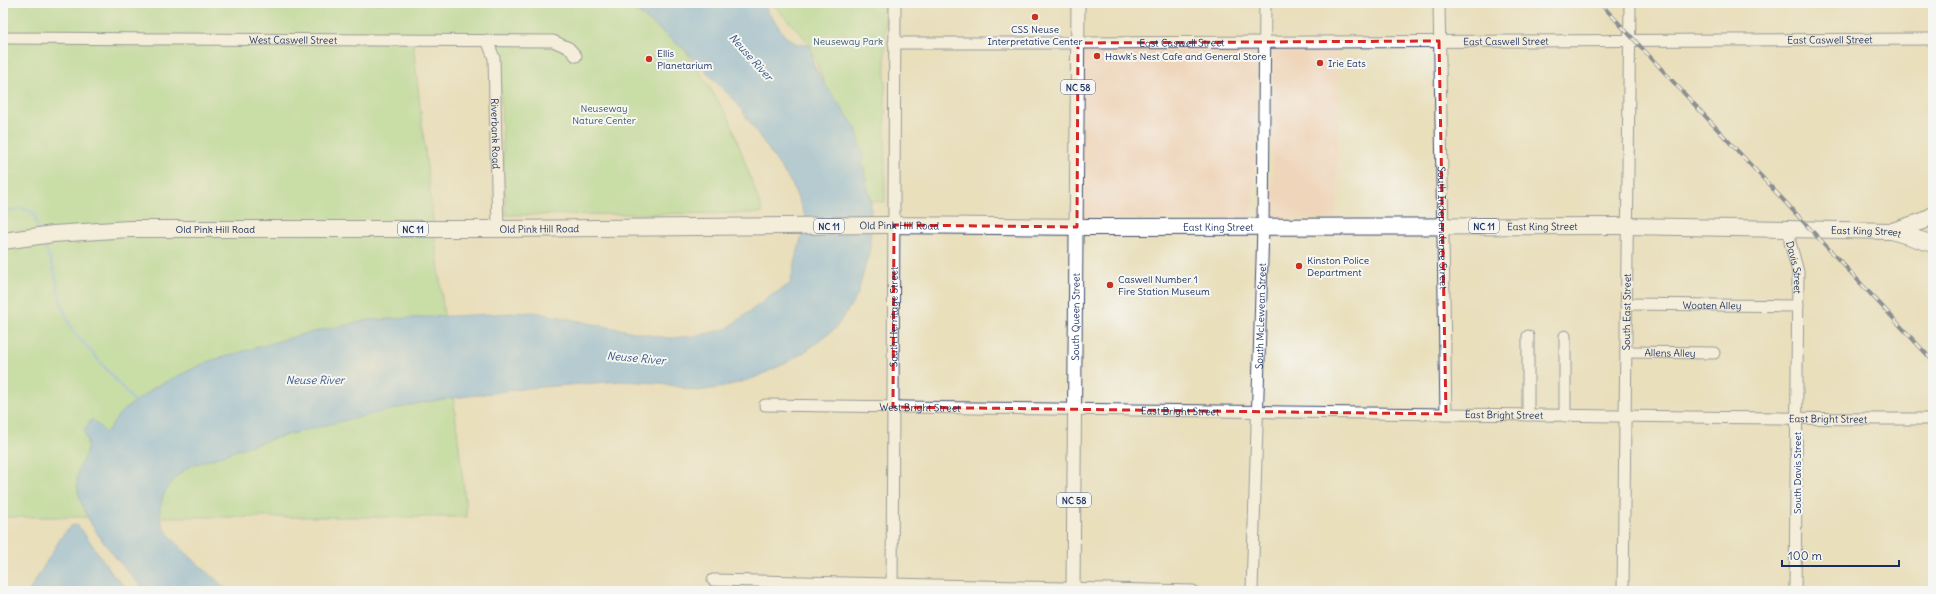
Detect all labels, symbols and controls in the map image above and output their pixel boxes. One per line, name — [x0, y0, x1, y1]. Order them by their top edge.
marker: CSS Neuse Interpretative Center — [1030, 12, 1040, 22]
place label: CSS Neuse Interpretative Center — [987, 23, 1083, 48]
water label: Neuse River — [726, 31, 777, 85]
street label: West Caswell Street — [249, 33, 338, 46]
street label: East Caswell Street — [1787, 33, 1873, 46]
street label: East Caswell Street — [1463, 34, 1549, 48]
park label: Neuseway Park — [813, 35, 883, 48]
street label: East Caswell Street — [1139, 36, 1225, 49]
place label: Ellis Planetarium — [657, 47, 712, 72]
place label: Hawk's Nest Cafe and General Store — [1105, 50, 1266, 63]
marker: Hawk's Nest Cafe and General Store — [1092, 51, 1102, 61]
marker: Ellis Planetarium — [644, 54, 654, 64]
place label: Irie Eats — [1328, 57, 1366, 70]
marker: Irie Eats — [1315, 58, 1325, 68]
road number: NC 58 — [1061, 80, 1095, 94]
street label: Riverbank Road — [488, 98, 503, 169]
park label: Neuseway Nature Center — [572, 102, 636, 127]
street label: South Independence Street — [1435, 166, 1450, 290]
street label: Old Pink Hill Road — [859, 218, 939, 232]
road number: NC 11 — [814, 219, 844, 233]
road number: NC 11 — [1469, 219, 1499, 233]
street label: East King Street — [1183, 220, 1254, 233]
street label: East King Street — [1507, 220, 1578, 233]
road number: NC 11 — [398, 222, 428, 236]
street label: Old Pink Hill Road — [499, 222, 579, 235]
street label: Old Pink Hill Road — [176, 223, 255, 236]
street label: East King Street — [1831, 223, 1904, 240]
street label: Davis Street — [1784, 240, 1805, 294]
place label: Kinston Police Department — [1307, 254, 1369, 279]
marker: Kinston Police Department — [1294, 261, 1304, 271]
street label: South McLewean Street — [1252, 262, 1268, 369]
street label: South Herritage Street — [887, 266, 900, 367]
street label: South Queen Street — [1068, 273, 1082, 361]
place label: Caswell Number 1 Fire Station Museum — [1118, 273, 1210, 298]
street label: South East Street — [1619, 273, 1633, 351]
marker: Caswell Number 1 Fire Station Museum — [1105, 280, 1115, 290]
street label: Wooten Alley — [1683, 298, 1741, 312]
street label: Allens Alley — [1644, 346, 1696, 359]
water label: Neuse River — [606, 348, 667, 368]
water label: Neuse River — [286, 373, 346, 387]
street label: West Bright Street — [879, 400, 961, 414]
street label: East Bright Street — [1141, 404, 1220, 418]
street label: East Bright Street — [1465, 408, 1544, 421]
street label: East Bright Street — [1789, 412, 1868, 425]
street label: South Davis Street — [1791, 431, 1804, 514]
road number: NC 58 — [1057, 493, 1091, 507]
scale bar — [1782, 542, 1899, 568]
text: 100 m — [1788, 548, 1822, 563]

